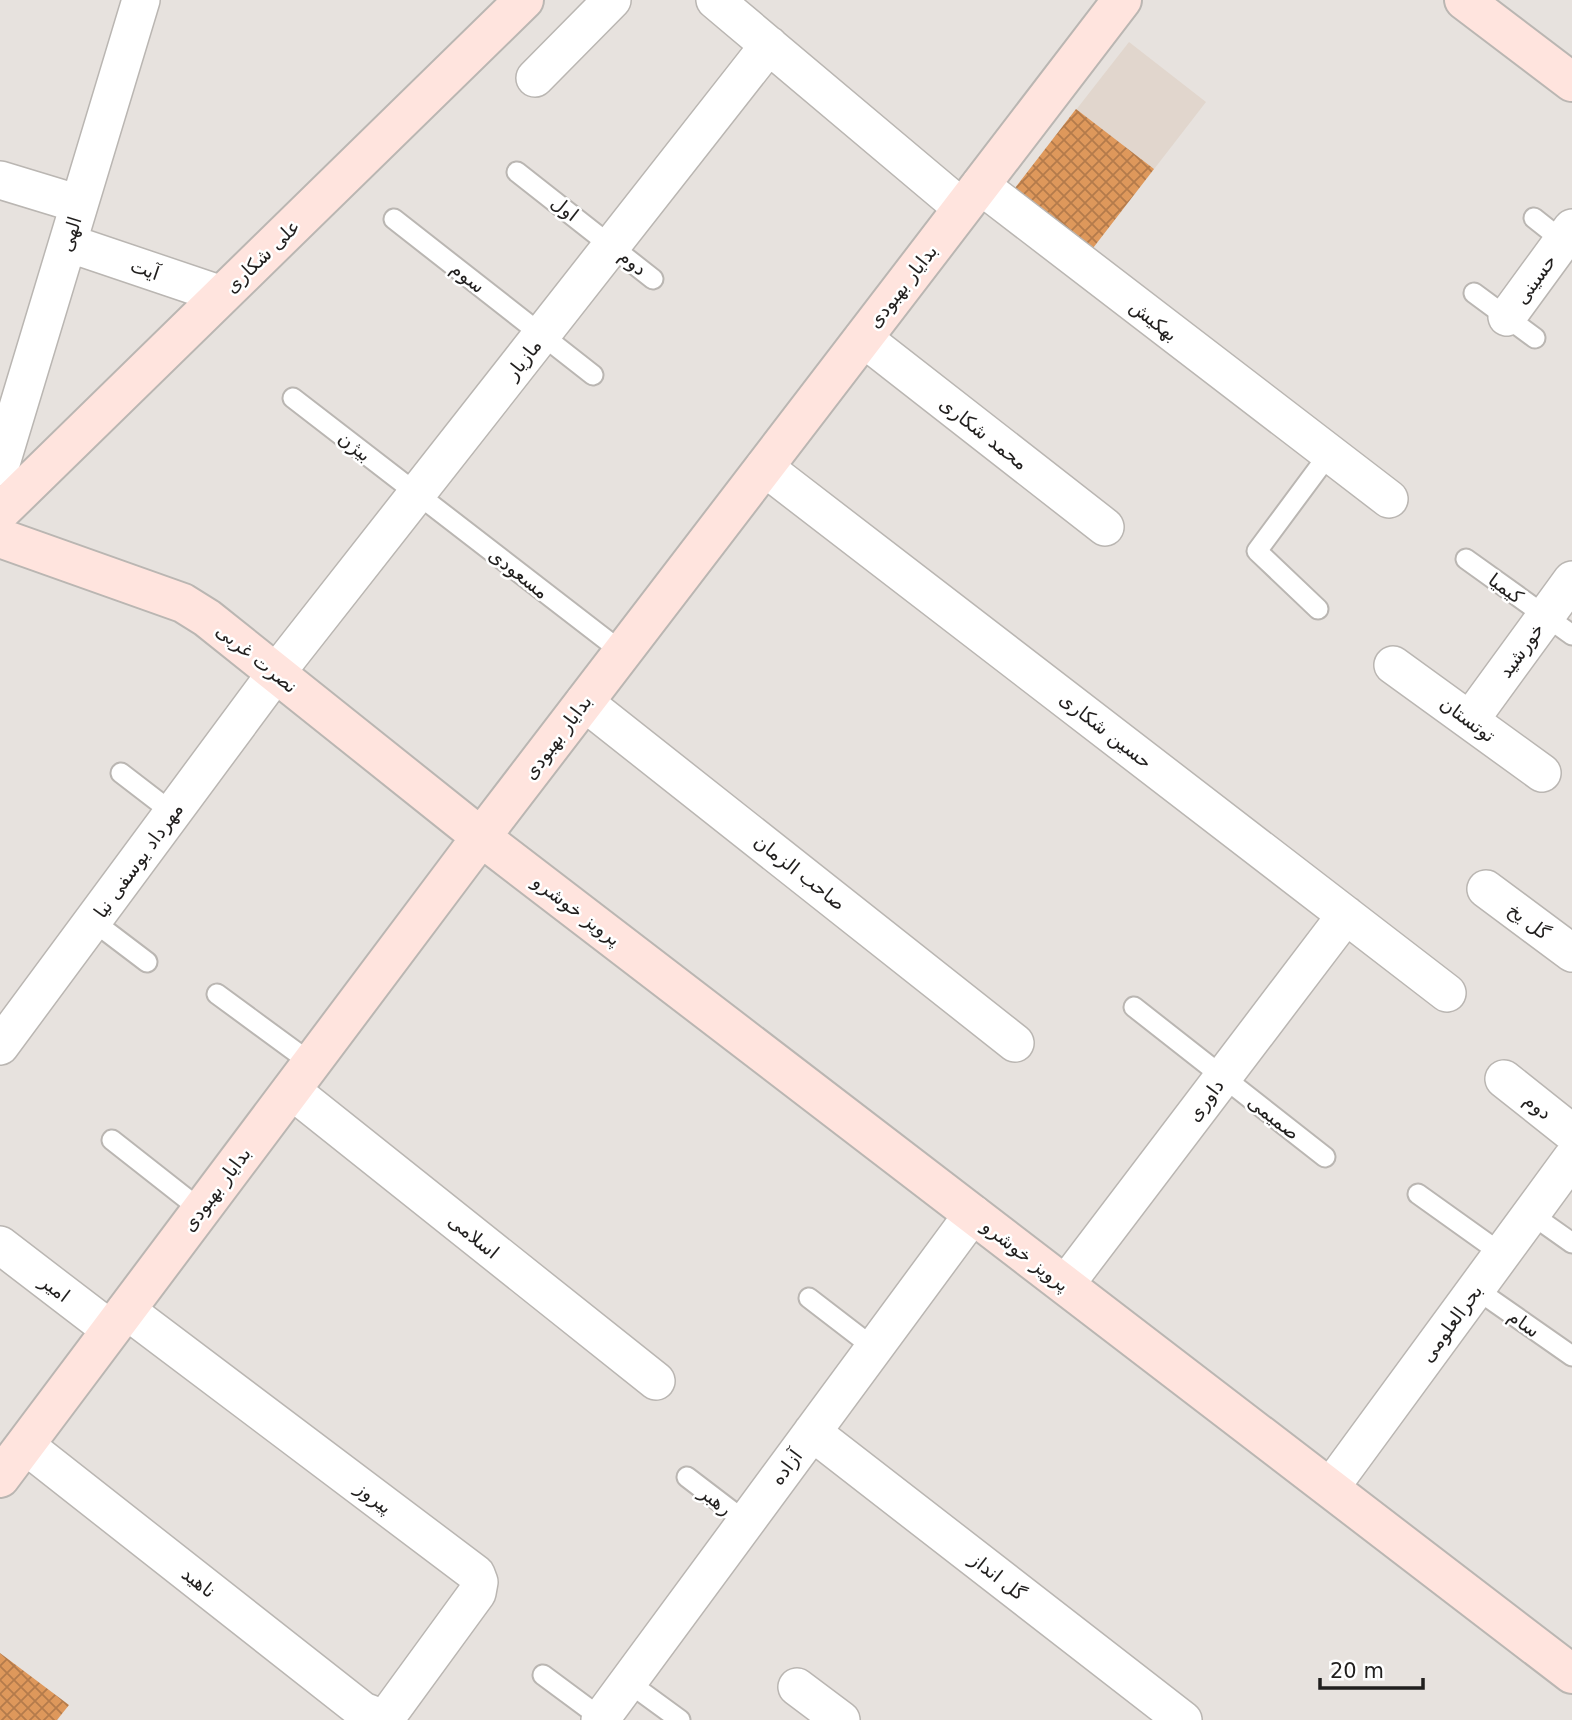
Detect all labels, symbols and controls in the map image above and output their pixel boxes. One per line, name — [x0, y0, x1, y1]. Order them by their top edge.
street label: اول — [546, 191, 583, 226]
street label: الهی — [54, 214, 87, 255]
street label: علی شکاری — [220, 215, 305, 298]
street label: بدایار بهبودی — [863, 240, 942, 333]
street label: دوم — [614, 244, 651, 281]
street label: حسینی — [1510, 250, 1560, 308]
street label: آیت — [128, 253, 163, 284]
street label: سوم — [446, 257, 490, 298]
street label: بهکیش — [1125, 295, 1182, 346]
street label: مازیار — [500, 334, 546, 385]
street label: محمد شکاری — [935, 392, 1032, 475]
street label: بیژن — [334, 426, 376, 466]
street label: مسعودی — [484, 543, 553, 604]
street label: کیمیا — [1484, 568, 1528, 608]
street label: خورشید — [1494, 618, 1549, 682]
street label: نصرت غربی — [211, 619, 302, 698]
street label: حسین شکاری — [1055, 687, 1157, 774]
street label: بدایار بهبودی — [518, 691, 597, 784]
street label: توتستان — [1436, 692, 1500, 747]
street label: مهرداد یوسفی نیا — [89, 798, 188, 922]
street label: صاحب الزمان — [749, 830, 850, 915]
street label: پرویز خوشرو — [527, 869, 625, 951]
street label: گل یخ — [1503, 898, 1555, 945]
street label: داوری — [1182, 1075, 1229, 1126]
street label: دوم — [1519, 1088, 1556, 1125]
street label: صمیمی — [1244, 1090, 1304, 1144]
street label: بدایار بهبودی — [177, 1143, 256, 1236]
street label: اسلامی — [444, 1209, 504, 1263]
street label: پرویز خوشرو — [977, 1214, 1074, 1296]
street label: امیر — [34, 1269, 74, 1307]
street label: بحرالعلومی — [1416, 1280, 1487, 1367]
street label: سام — [1503, 1304, 1544, 1342]
street label: آزاده — [765, 1444, 807, 1489]
street label: پیروز — [350, 1476, 397, 1519]
street label: رهبر — [694, 1480, 737, 1520]
street label: گل انداز — [964, 1547, 1031, 1606]
street label: ناهید — [178, 1562, 220, 1602]
scale bar — [1320, 1646, 1423, 1690]
text: 20 m — [1330, 1659, 1384, 1683]

